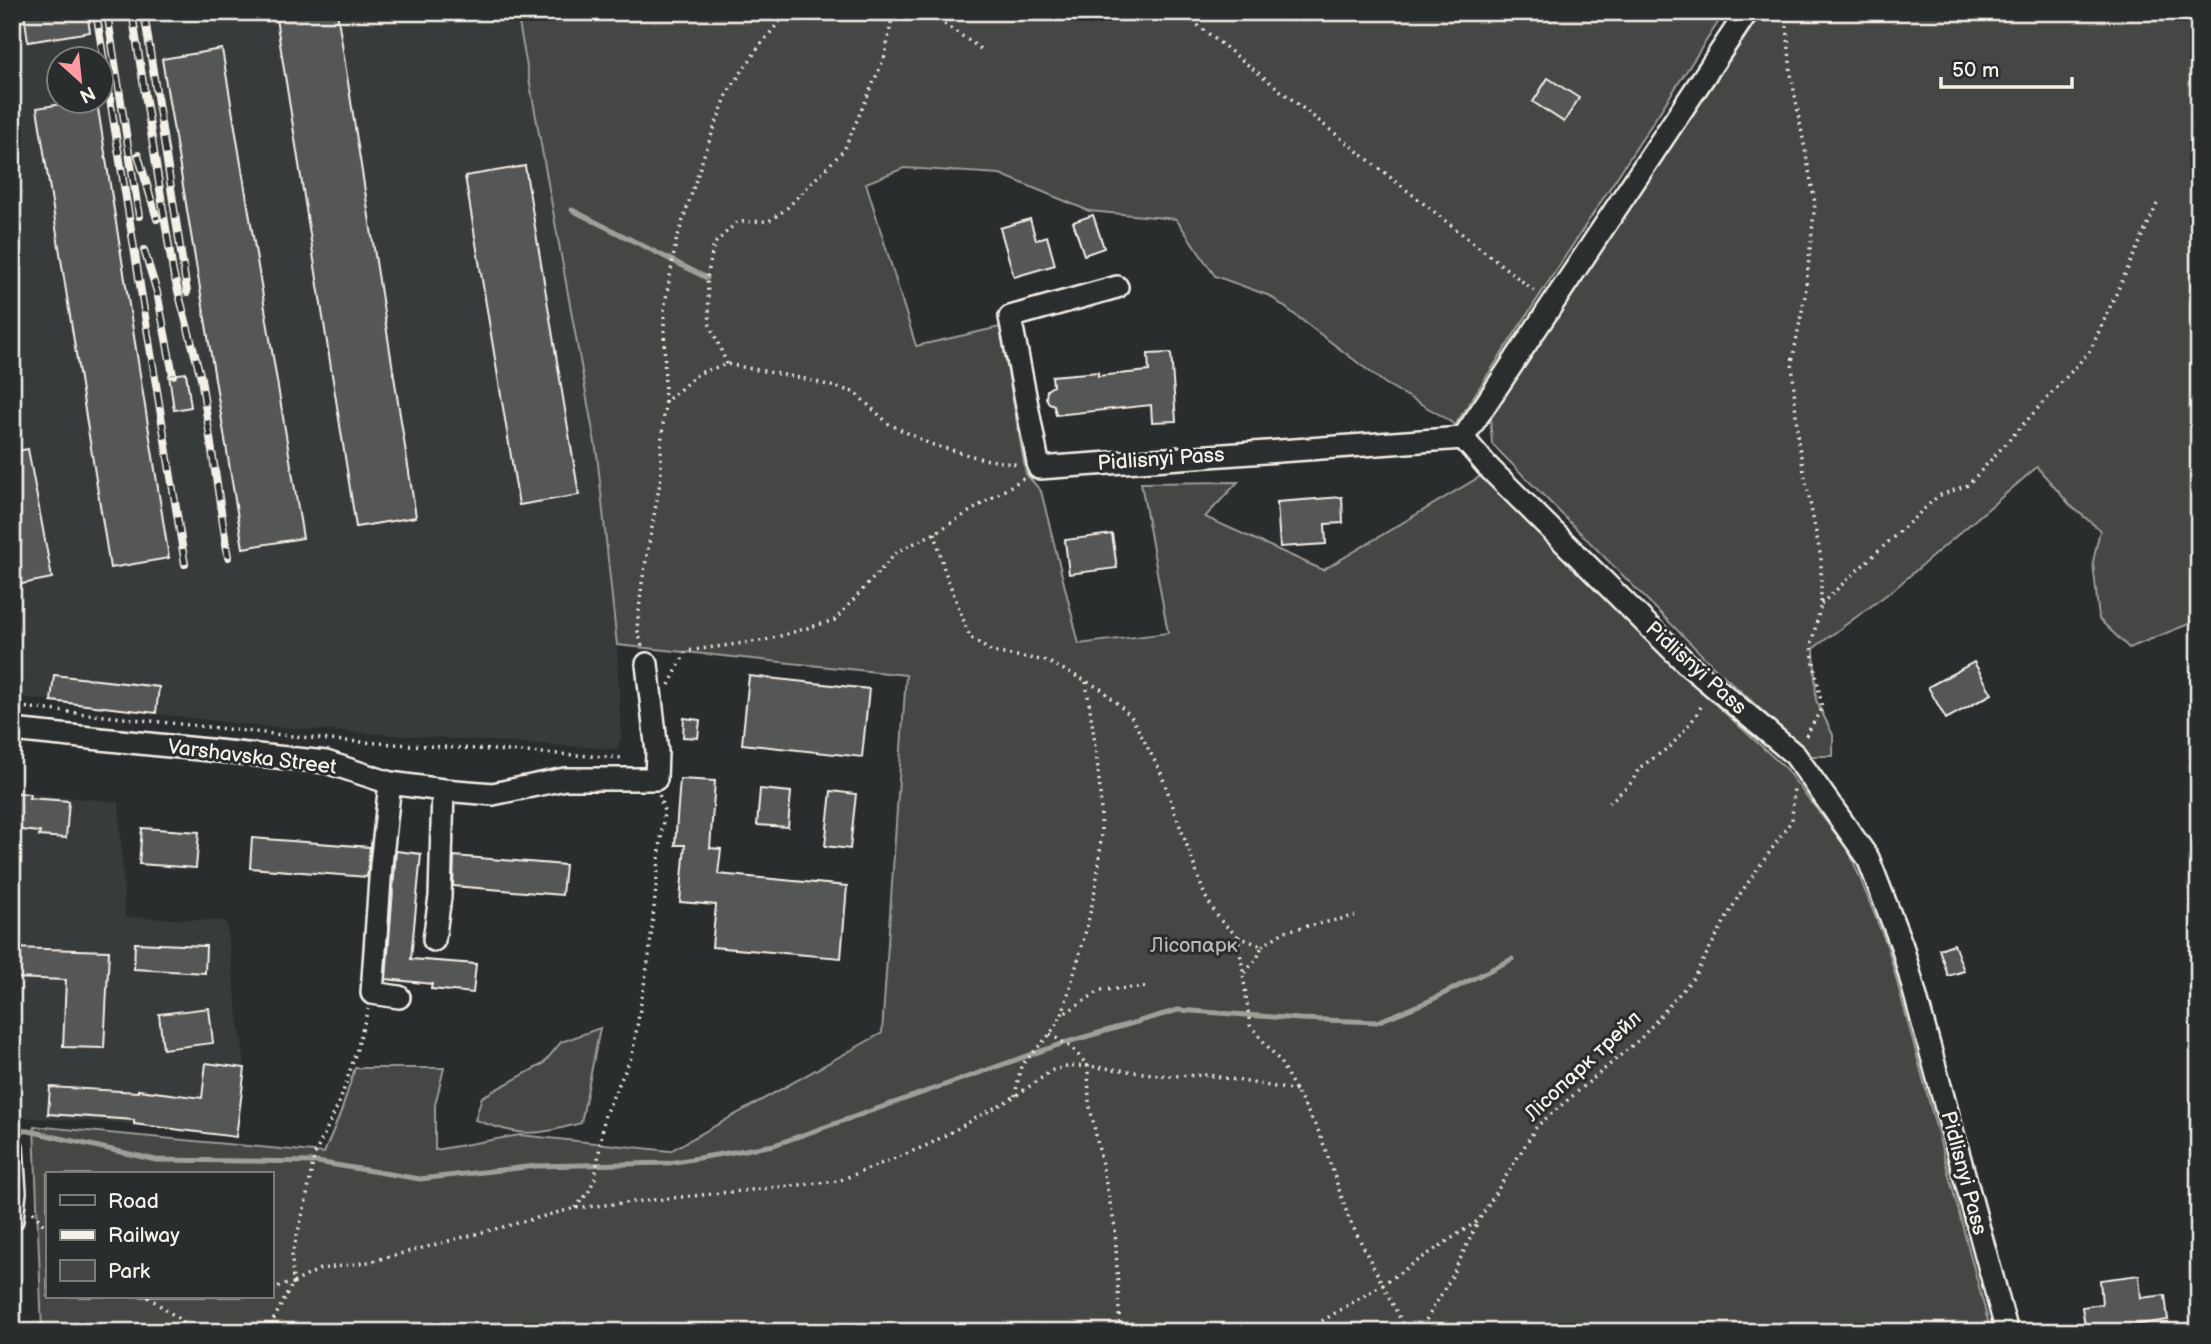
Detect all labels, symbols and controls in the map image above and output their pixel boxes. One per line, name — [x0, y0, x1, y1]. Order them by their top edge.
north arrow — [46, 46, 116, 116]
scale bar — [1941, 46, 2073, 90]
text: 50 m — [1952, 58, 1999, 83]
text: N — [75, 80, 99, 107]
street label: Pidlisnyi Pass — [1097, 442, 1225, 476]
street label: Pidlisnyi Pass — [1640, 616, 1752, 720]
street label: Varshavska Street — [166, 734, 338, 780]
park label: Лісопарк — [1149, 933, 1238, 958]
street label: Лісопарк трейл — [1519, 1006, 1646, 1127]
street label: Pidlisnyi Pass — [1935, 1108, 1993, 1238]
legend — [46, 1172, 273, 1298]
text: Road — [108, 1189, 159, 1214]
text: Railway — [108, 1223, 180, 1248]
text: Park — [108, 1259, 151, 1284]

